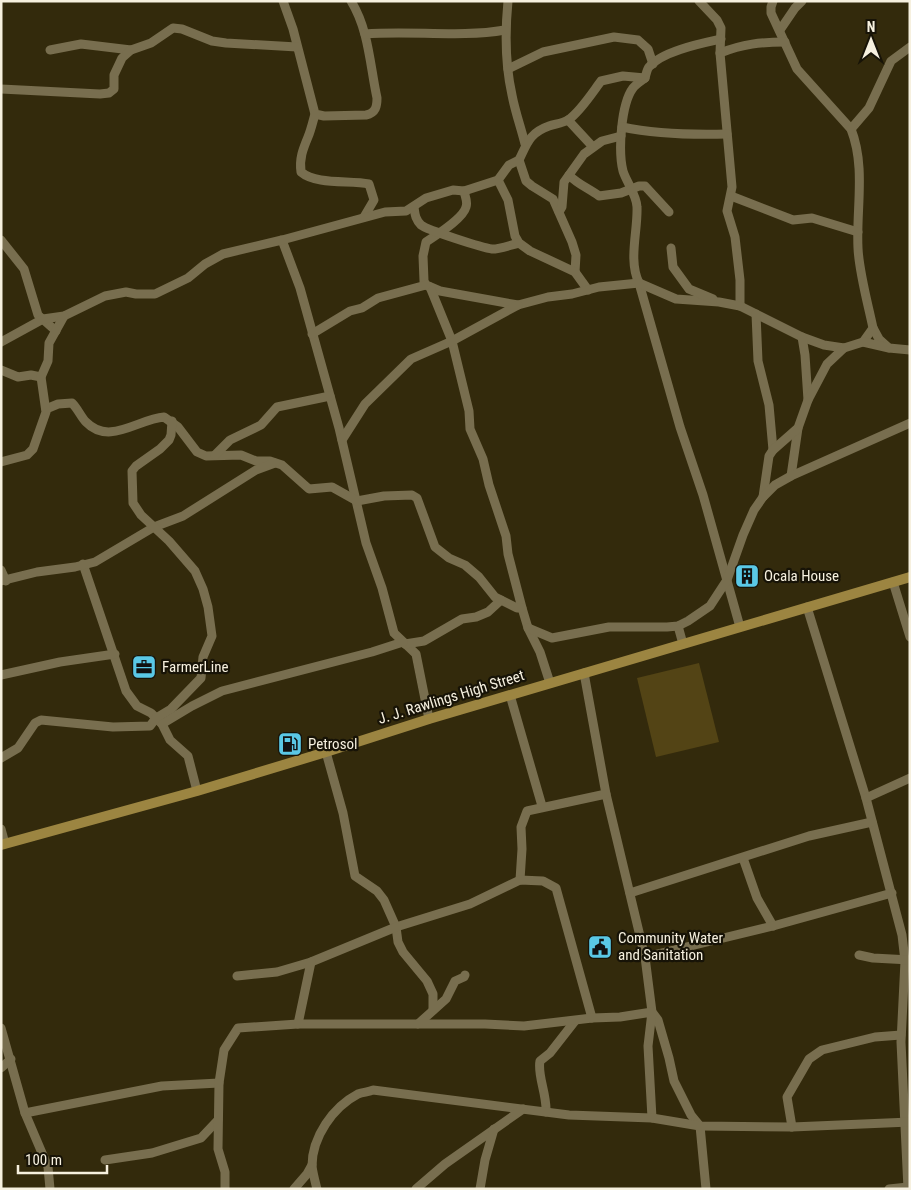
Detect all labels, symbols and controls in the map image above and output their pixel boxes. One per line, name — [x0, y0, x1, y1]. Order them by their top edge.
north arrow — [846, 15, 896, 65]
text: N — [867, 19, 875, 35]
building icon: Ocala House — [734, 563, 760, 589]
place label: Ocala House — [764, 567, 839, 585]
office icon: FarmerLine — [131, 654, 157, 680]
place label: FarmerLine — [162, 658, 229, 676]
street label: J. J. Rawlings High Street — [376, 666, 526, 728]
fuel station icon: Petrosol — [277, 731, 303, 757]
place label: Petrosol — [308, 735, 357, 753]
place label: Community Water and Sanitation — [618, 929, 724, 964]
public building icon: Community Water and Sanitation — [587, 934, 613, 960]
scale bar — [18, 1142, 106, 1174]
text: 100 m — [25, 1151, 62, 1169]

